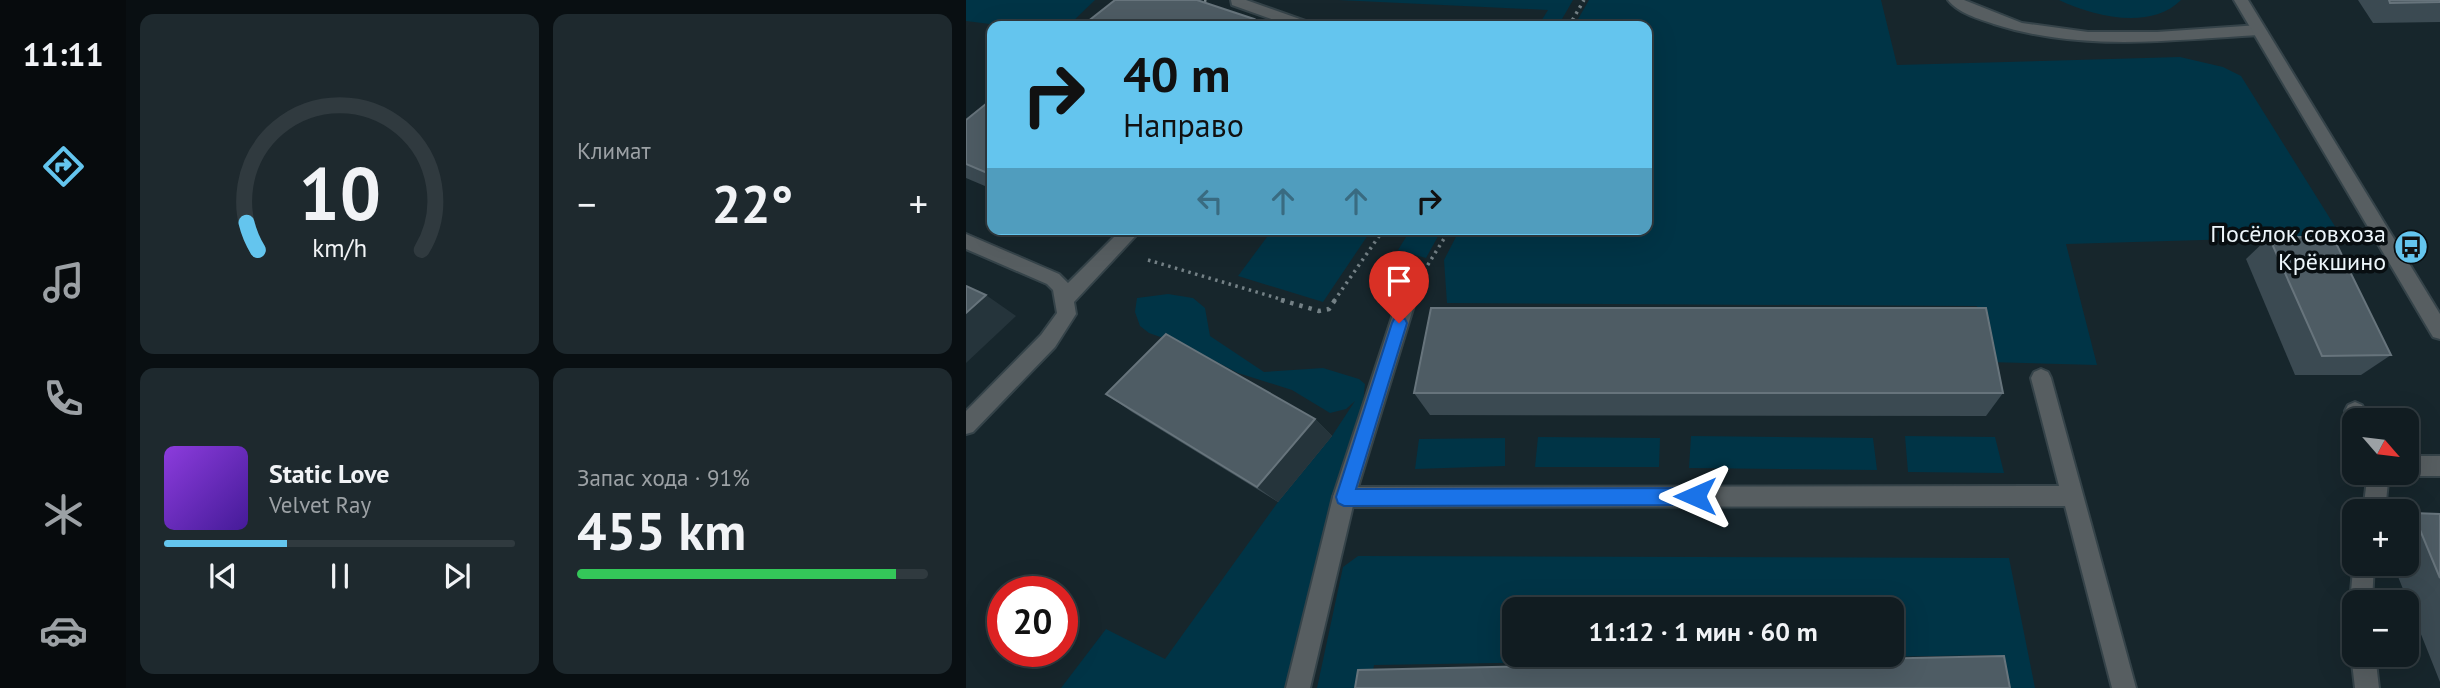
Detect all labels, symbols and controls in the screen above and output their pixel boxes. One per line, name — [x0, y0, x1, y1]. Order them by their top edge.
text: 11:11 — [22, 33, 104, 75]
text: 40 m — [1123, 42, 1230, 106]
icon: right — [1008, 49, 1099, 140]
text: Направо — [1123, 104, 1244, 146]
text: Климат — [577, 136, 651, 165]
icon: directions — [39, 142, 88, 191]
text: 10 — [298, 146, 381, 240]
text: 22° — [712, 170, 793, 237]
text: − — [577, 179, 596, 228]
text: + — [909, 179, 928, 228]
icon: left — [1191, 182, 1229, 220]
icon: ahead — [1264, 182, 1302, 220]
icon: ahead — [1337, 182, 1375, 220]
icon: right — [1410, 182, 1448, 220]
place label: Посёлок совхоза Крёкшино — [2210, 218, 2386, 277]
bus stop icon: Посёлок совхоза Крёкшино — [2392, 228, 2430, 266]
text: km/h — [312, 232, 367, 264]
pin — [1369, 251, 1429, 323]
icon: music — [39, 258, 88, 307]
icon: arrive — [1380, 262, 1418, 300]
icon: phone — [39, 374, 88, 423]
north arrow — [2342, 408, 2418, 485]
map controls — [2342, 408, 2419, 667]
text: Static Love — [269, 457, 390, 490]
position arrow — [1658, 459, 1732, 533]
text: Запас хода · 91% — [577, 463, 750, 492]
icon: climate — [39, 490, 88, 539]
text: Velvet Ray — [269, 490, 371, 519]
text: 455 km — [577, 497, 746, 564]
button: + — [2342, 499, 2419, 576]
icon: previous — [204, 557, 242, 595]
icon: pause — [321, 557, 359, 595]
icon: next — [438, 557, 476, 595]
speed limit sign: 20 — [987, 576, 1078, 667]
button: − — [2342, 590, 2419, 667]
icon: car — [39, 606, 88, 655]
text: 11:12 · 1 мин · 60 m — [1588, 615, 1818, 648]

